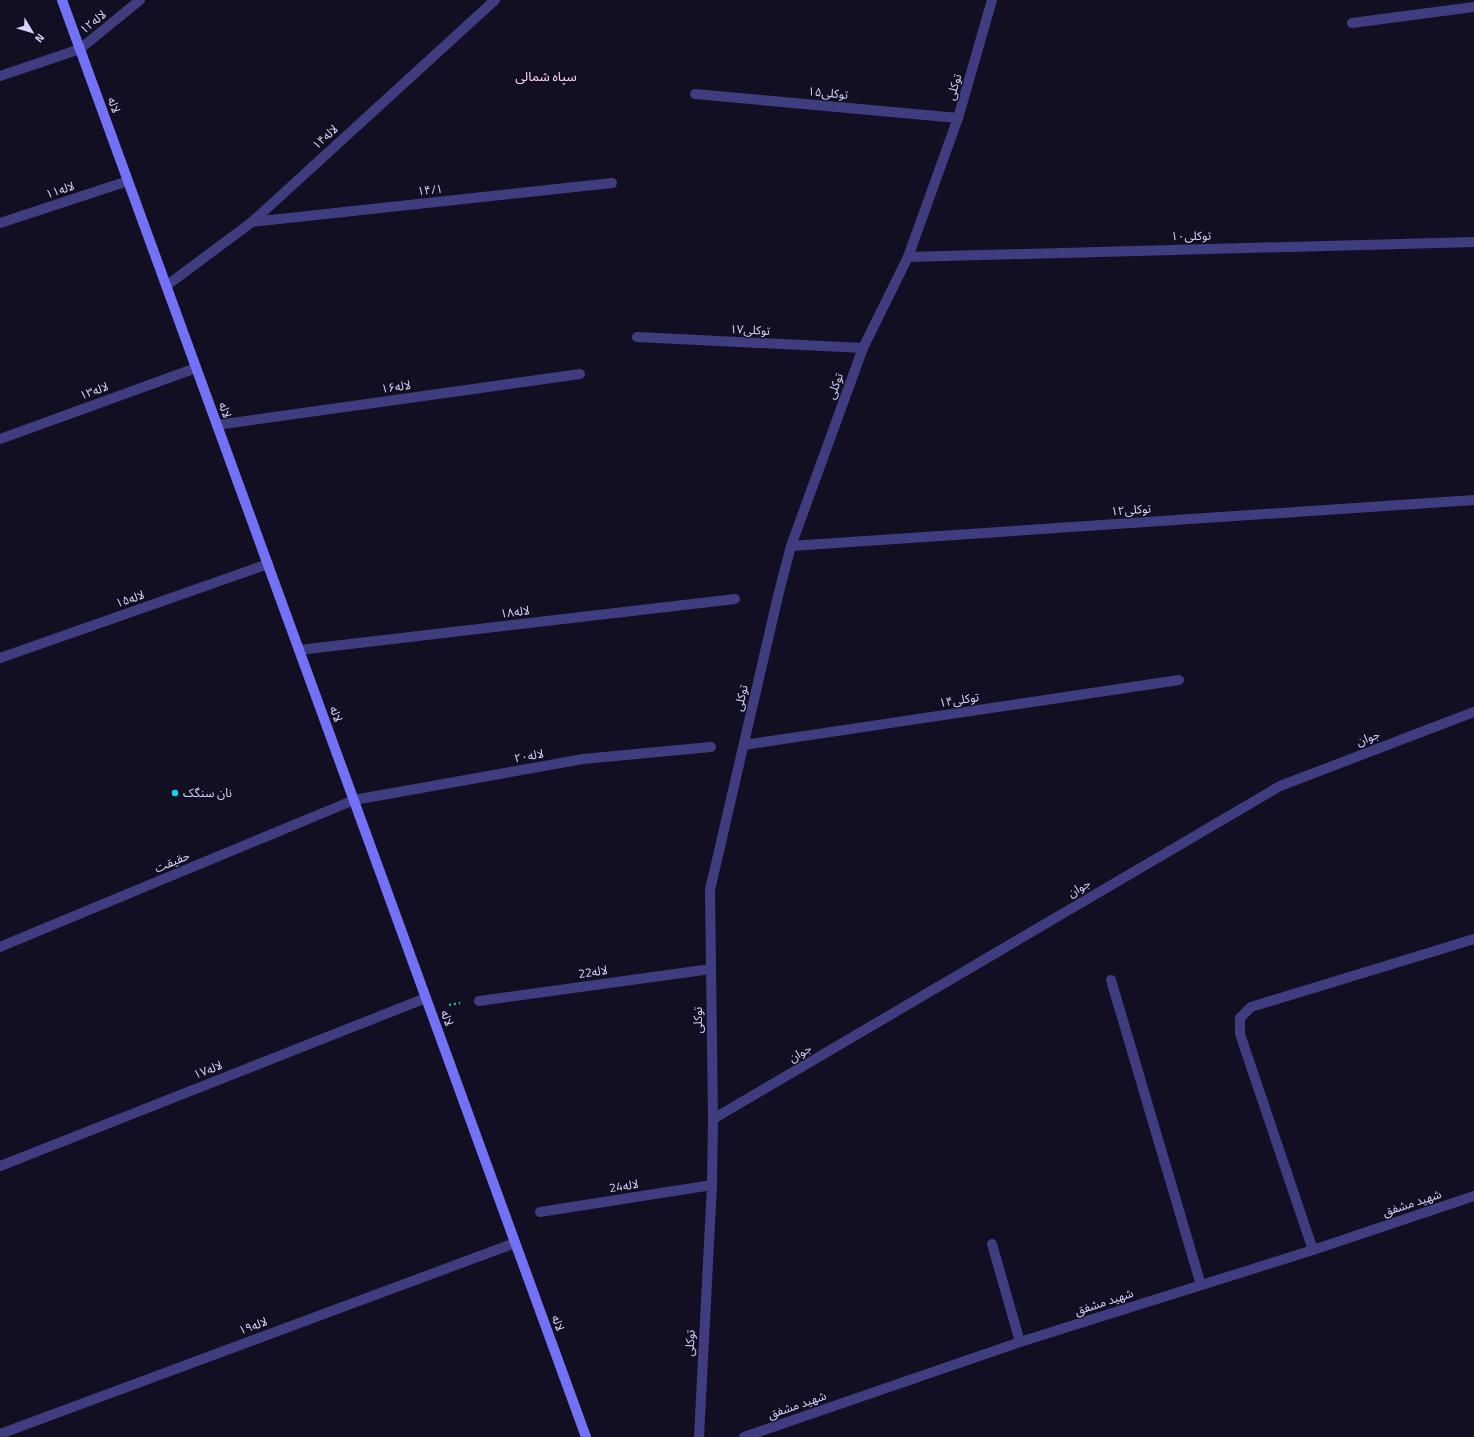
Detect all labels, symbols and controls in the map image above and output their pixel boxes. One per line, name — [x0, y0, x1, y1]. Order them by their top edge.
street label: لاله۱۲ — [75, 5, 110, 38]
north arrow — [12, 12, 52, 52]
text: N — [31, 30, 49, 46]
district label: سپاه شمالی — [515, 66, 577, 86]
street label: توکلی — [941, 71, 966, 102]
street label: توکلی۱۵ — [807, 81, 849, 104]
street label: لاله — [103, 94, 126, 116]
street label: لاله۱۴ — [307, 120, 342, 154]
street label: لاله۱۱ — [43, 176, 77, 203]
street label: ۱۴/۱ — [416, 179, 444, 200]
street label: ۱۰توکلی — [1171, 226, 1212, 245]
street label: توکلی۱۷ — [729, 319, 771, 340]
street label: توکلی — [821, 370, 848, 402]
street label: لاله۱۶ — [380, 375, 412, 398]
street label: لاله۱۳ — [77, 377, 111, 405]
street label: لاله — [214, 399, 237, 421]
street label: توکلی۱۲ — [1110, 499, 1152, 520]
street label: لاله۱۵ — [113, 585, 147, 612]
street label: لاله۱۸ — [499, 600, 531, 623]
street label: توکلی — [728, 682, 753, 713]
street label: توکلی۱۴ — [937, 687, 981, 712]
street label: لاله — [325, 703, 348, 725]
street label: جوان — [1353, 724, 1382, 751]
street label: لاله۲۰ — [513, 744, 545, 767]
place label: نان سنگک — [183, 783, 232, 802]
marker: نان سنگک — [170, 788, 180, 798]
street label: حقیقت — [151, 846, 192, 877]
street label: جوان — [1064, 873, 1094, 902]
street label: 22لاله — [577, 960, 609, 983]
street label: توکلی — [688, 1006, 707, 1033]
street label: لاله — [436, 1007, 459, 1029]
street label: جوان — [785, 1038, 815, 1067]
street label: لاله۱۷ — [191, 1055, 225, 1084]
street label: 24لاله — [608, 1174, 640, 1197]
street label: شهید مشفق — [1380, 1184, 1444, 1221]
street label: شهید مشفق — [1072, 1283, 1136, 1320]
street label: لاله۱۹ — [236, 1312, 270, 1340]
street label: لاله — [547, 1312, 570, 1334]
street label: توکلی — [679, 1329, 700, 1357]
street label: شهید مشفق — [765, 1386, 829, 1423]

